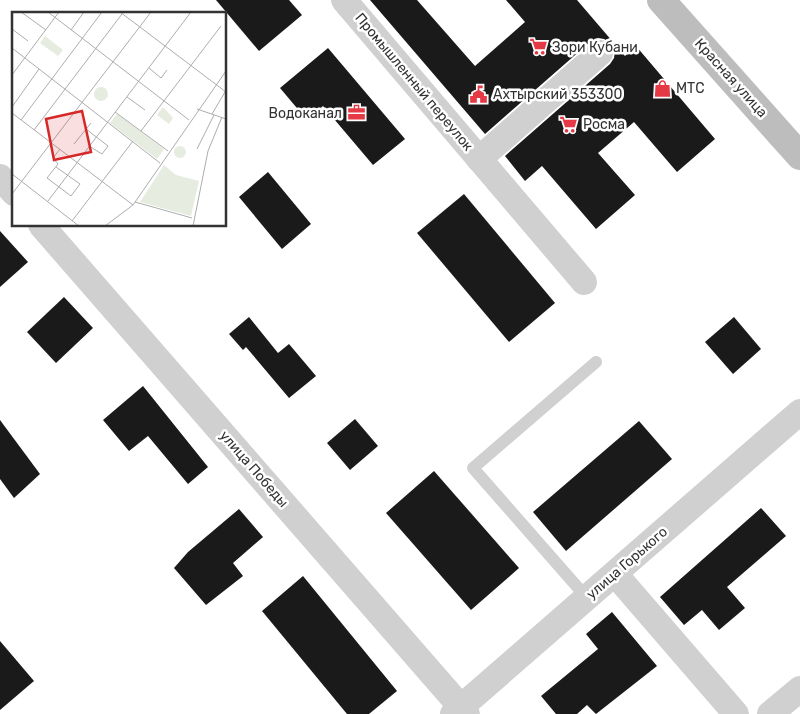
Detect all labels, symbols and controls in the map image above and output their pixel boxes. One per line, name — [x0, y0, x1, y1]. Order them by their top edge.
street label: Промышленный переулок — [351, 10, 477, 155]
inset map — [12, 12, 226, 226]
street label: Красная улица — [691, 35, 771, 121]
supermarket icon: Зори Кубани — [528, 37, 548, 57]
place label: Зори Кубани — [552, 39, 638, 56]
shop icon: МТС — [652, 78, 672, 98]
place label: МТС — [676, 80, 705, 97]
public building icon: Ахтырский 353300 — [469, 84, 489, 104]
place label: Ахтырский 353300 — [493, 86, 623, 103]
office icon: Водоканал — [346, 103, 366, 123]
place label: Водоканал — [269, 105, 342, 122]
supermarket icon: Росма — [559, 114, 579, 134]
place label: Росма — [583, 116, 625, 133]
street label: улица Победы — [216, 427, 292, 511]
street label: улица Горького — [583, 523, 671, 603]

